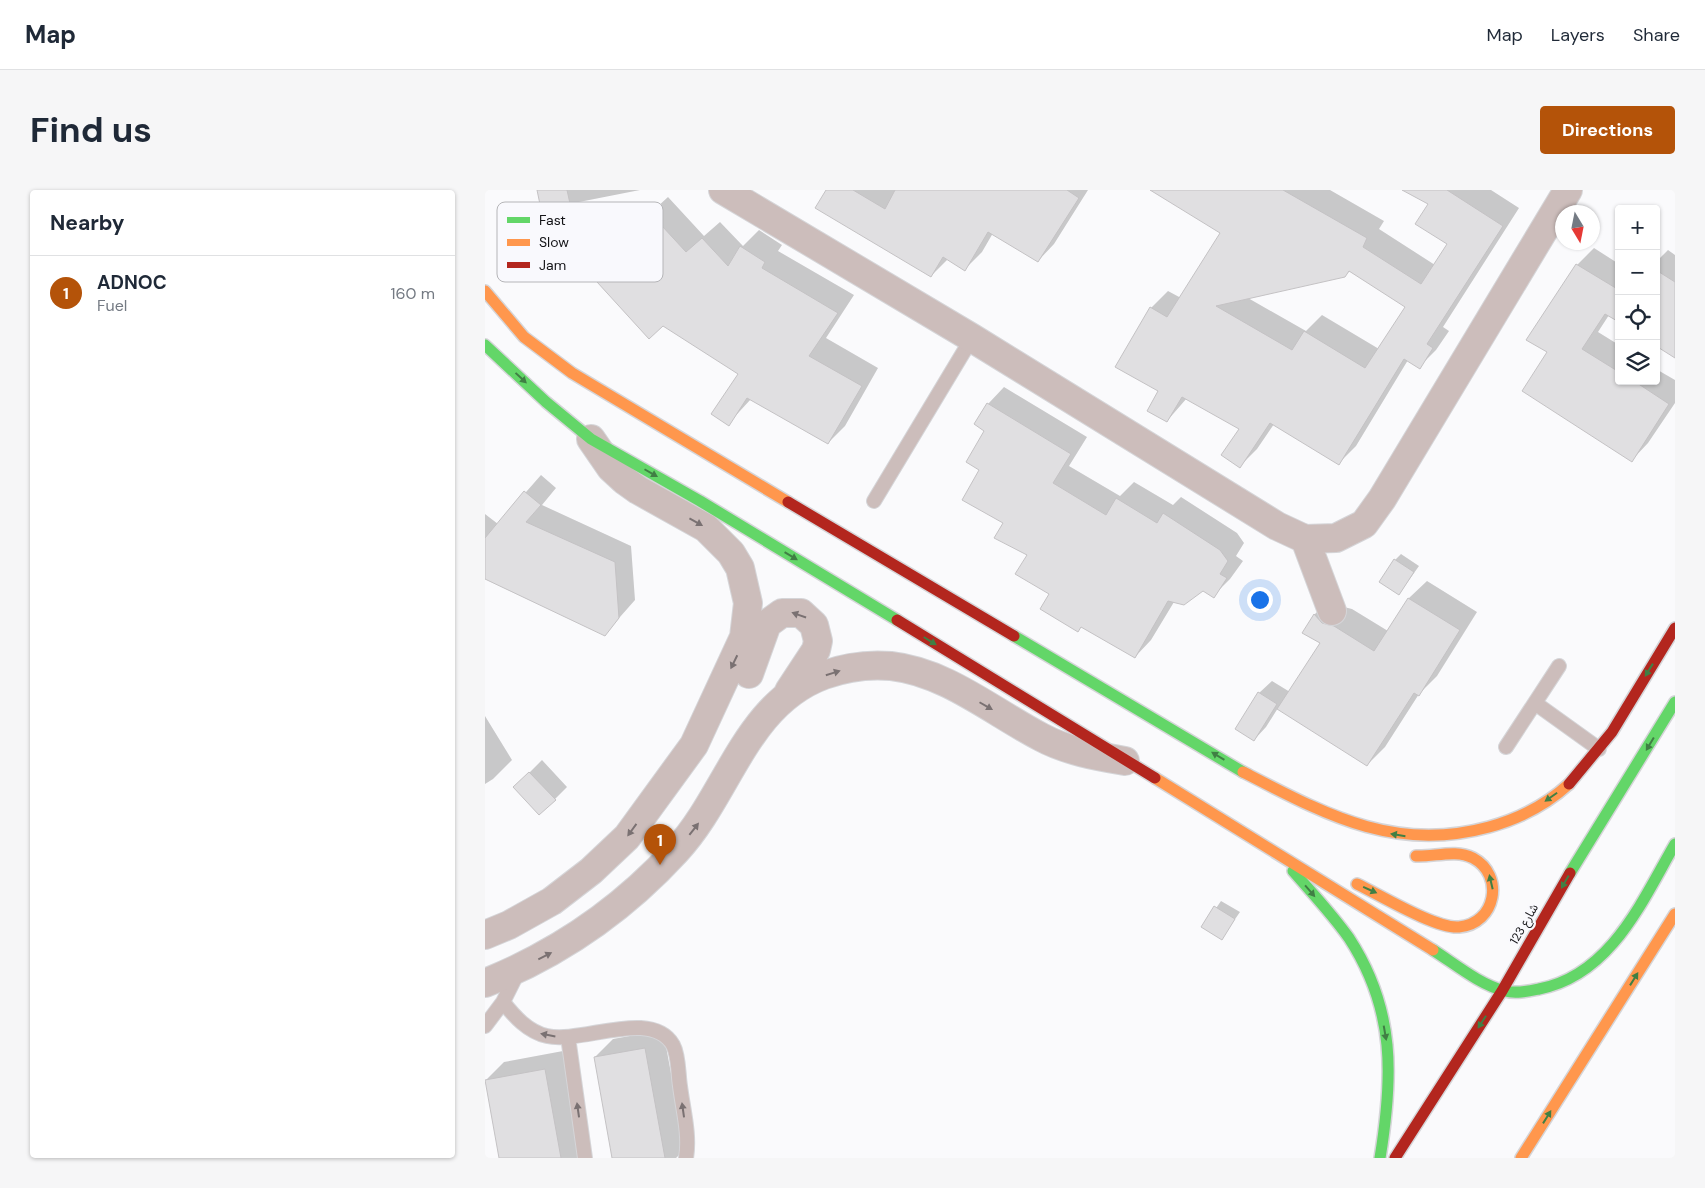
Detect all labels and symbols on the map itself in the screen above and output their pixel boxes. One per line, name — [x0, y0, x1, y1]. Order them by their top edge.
legend — [497, 202, 663, 282]
north arrow — [1555, 205, 1600, 250]
text: Fast — [539, 211, 566, 229]
text: Slow — [539, 233, 569, 251]
text: Jam — [539, 256, 566, 274]
one-way arrow — [514, 372, 526, 384]
one-way arrow — [645, 469, 658, 478]
one-way arrow — [688, 518, 703, 526]
one-way arrow — [784, 552, 797, 561]
your location — [1247, 587, 1273, 613]
one-way arrow — [791, 610, 806, 618]
one-way arrow — [923, 637, 936, 646]
one-way arrow — [729, 655, 737, 669]
one-way arrow — [1644, 663, 1654, 676]
one-way arrow — [825, 668, 840, 676]
one-way arrow — [979, 701, 992, 710]
one-way arrow — [1645, 737, 1654, 750]
one-way arrow — [1211, 752, 1224, 761]
one-way arrow — [1544, 792, 1557, 802]
one-way arrow — [689, 822, 700, 835]
one-way arrow — [627, 823, 637, 837]
pin: 1 — [644, 824, 676, 865]
one-way arrow — [1389, 830, 1405, 838]
one-way arrow — [1487, 875, 1495, 890]
one-way arrow — [1560, 875, 1569, 888]
one-way arrow — [1305, 885, 1316, 898]
one-way arrow — [1363, 886, 1377, 894]
street label: شارع 123 — [1506, 901, 1543, 948]
one-way arrow — [538, 952, 553, 960]
one-way arrow — [1629, 973, 1639, 986]
one-way arrow — [1477, 1015, 1487, 1028]
one-way arrow — [1381, 1025, 1389, 1041]
one-way arrow — [540, 1030, 556, 1038]
one-way arrow — [574, 1101, 582, 1117]
one-way arrow — [679, 1101, 687, 1117]
one-way arrow — [1542, 1110, 1552, 1123]

